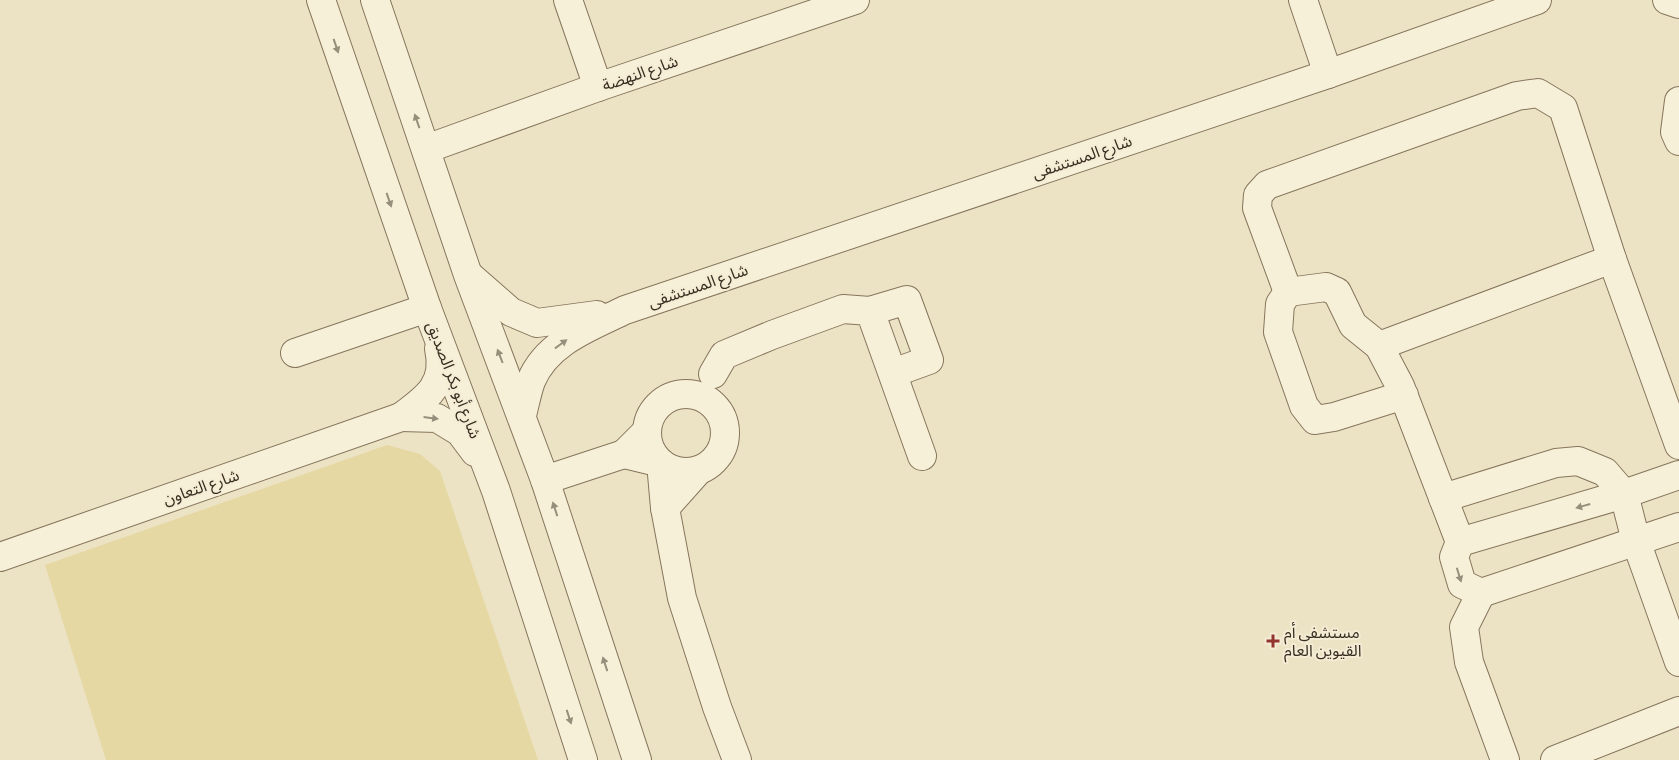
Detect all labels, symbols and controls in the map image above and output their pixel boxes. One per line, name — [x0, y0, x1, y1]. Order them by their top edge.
one-way arrow — [333, 39, 341, 54]
street label: شارع النهضة — [600, 52, 681, 98]
one-way arrow — [412, 113, 420, 128]
street label: شارع المستشفى — [1030, 132, 1135, 186]
one-way arrow — [385, 193, 393, 208]
street label: شارع المستشفى — [646, 261, 751, 315]
street label: شارع أبو بكر الصديق — [420, 319, 485, 442]
one-way arrow — [554, 339, 568, 349]
one-way arrow — [496, 349, 503, 364]
one-way arrow — [424, 414, 440, 422]
street label: شارع التعاون — [161, 466, 243, 512]
one-way arrow — [550, 502, 558, 517]
one-way arrow — [1575, 503, 1590, 511]
one-way arrow — [1455, 567, 1463, 582]
place label: مستشفى أم القيوين العام — [1284, 622, 1362, 663]
marker: مستشفى أم القيوين العام — [1266, 634, 1280, 648]
one-way arrow — [601, 656, 609, 671]
one-way arrow — [566, 709, 574, 724]

